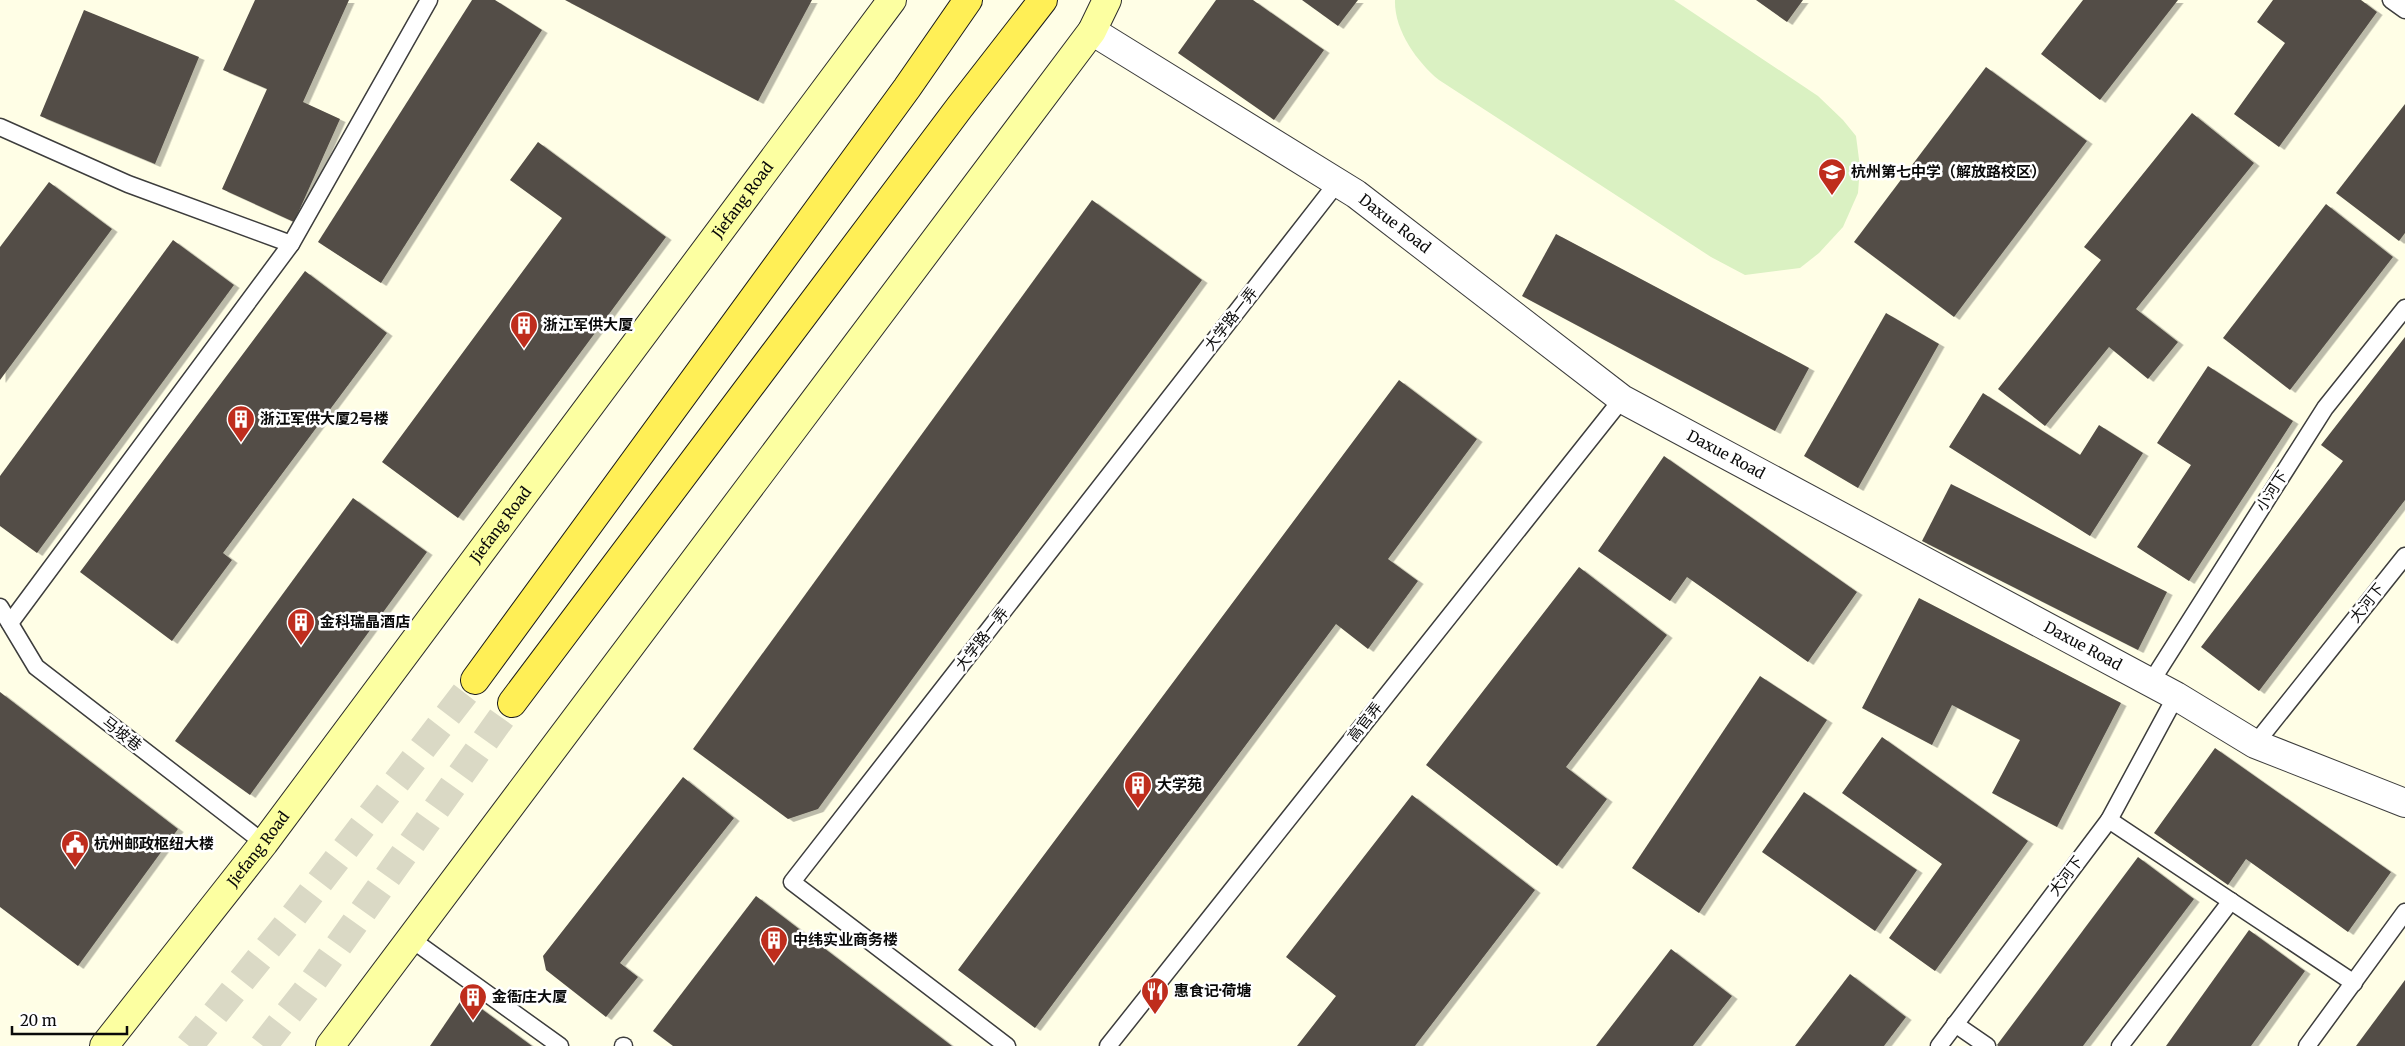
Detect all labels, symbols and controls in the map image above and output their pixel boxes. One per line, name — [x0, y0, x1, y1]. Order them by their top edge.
school or university icon: 杭州第七中学（解放路校区） — [1817, 157, 1847, 196]
street label: Jiefang Road — [707, 158, 777, 243]
place label: 杭州第七中学（解放路校区） — [1851, 162, 2046, 181]
street label: Daxue Road — [1355, 190, 1435, 257]
street label: 大学路一弄 — [1200, 283, 1261, 354]
building icon: 浙江军供大厦 — [509, 310, 539, 349]
place label: 浙江军供大厦 — [543, 315, 633, 334]
building icon: 浙江军供大厦2号楼 — [226, 404, 256, 443]
place label: 浙江军供大厦2号楼 — [260, 409, 389, 428]
street label: Daxue Road — [1684, 426, 1768, 483]
street label: 小河下 — [2251, 467, 2292, 515]
street label: Jiefang Road — [465, 483, 535, 567]
street label: 大河下 — [2345, 579, 2388, 626]
street label: 大学路一弄 — [951, 603, 1012, 674]
building icon: 金科瑞晶酒店 — [286, 607, 316, 646]
place label: 金科瑞晶酒店 — [320, 612, 410, 631]
street label: Daxue Road — [2041, 617, 2125, 674]
street label: 高官弄 — [1343, 698, 1386, 745]
street label: 马坡巷 — [99, 712, 146, 755]
building icon: 大学苑 — [1123, 770, 1153, 809]
place label: 大学苑 — [1157, 775, 1202, 794]
street label: Jiefang Road — [222, 808, 293, 892]
public building icon: 杭州邮政枢纽大楼 — [60, 829, 90, 868]
place label: 杭州邮政枢纽大楼 — [94, 834, 214, 853]
street label: 大河下 — [2044, 852, 2087, 899]
building icon: 中纬实业商务楼 — [759, 925, 789, 964]
place label: 中纬实业商务楼 — [793, 930, 898, 949]
restaurant icon: 惠食记·荷塘 — [1140, 976, 1170, 1015]
place label: 惠食记·荷塘 — [1174, 981, 1252, 1000]
building icon: 金衙庄大厦 — [458, 982, 488, 1021]
place label: 金衙庄大厦 — [492, 987, 567, 1006]
scale bar — [12, 1004, 128, 1036]
text: 20 m — [20, 1011, 57, 1030]

